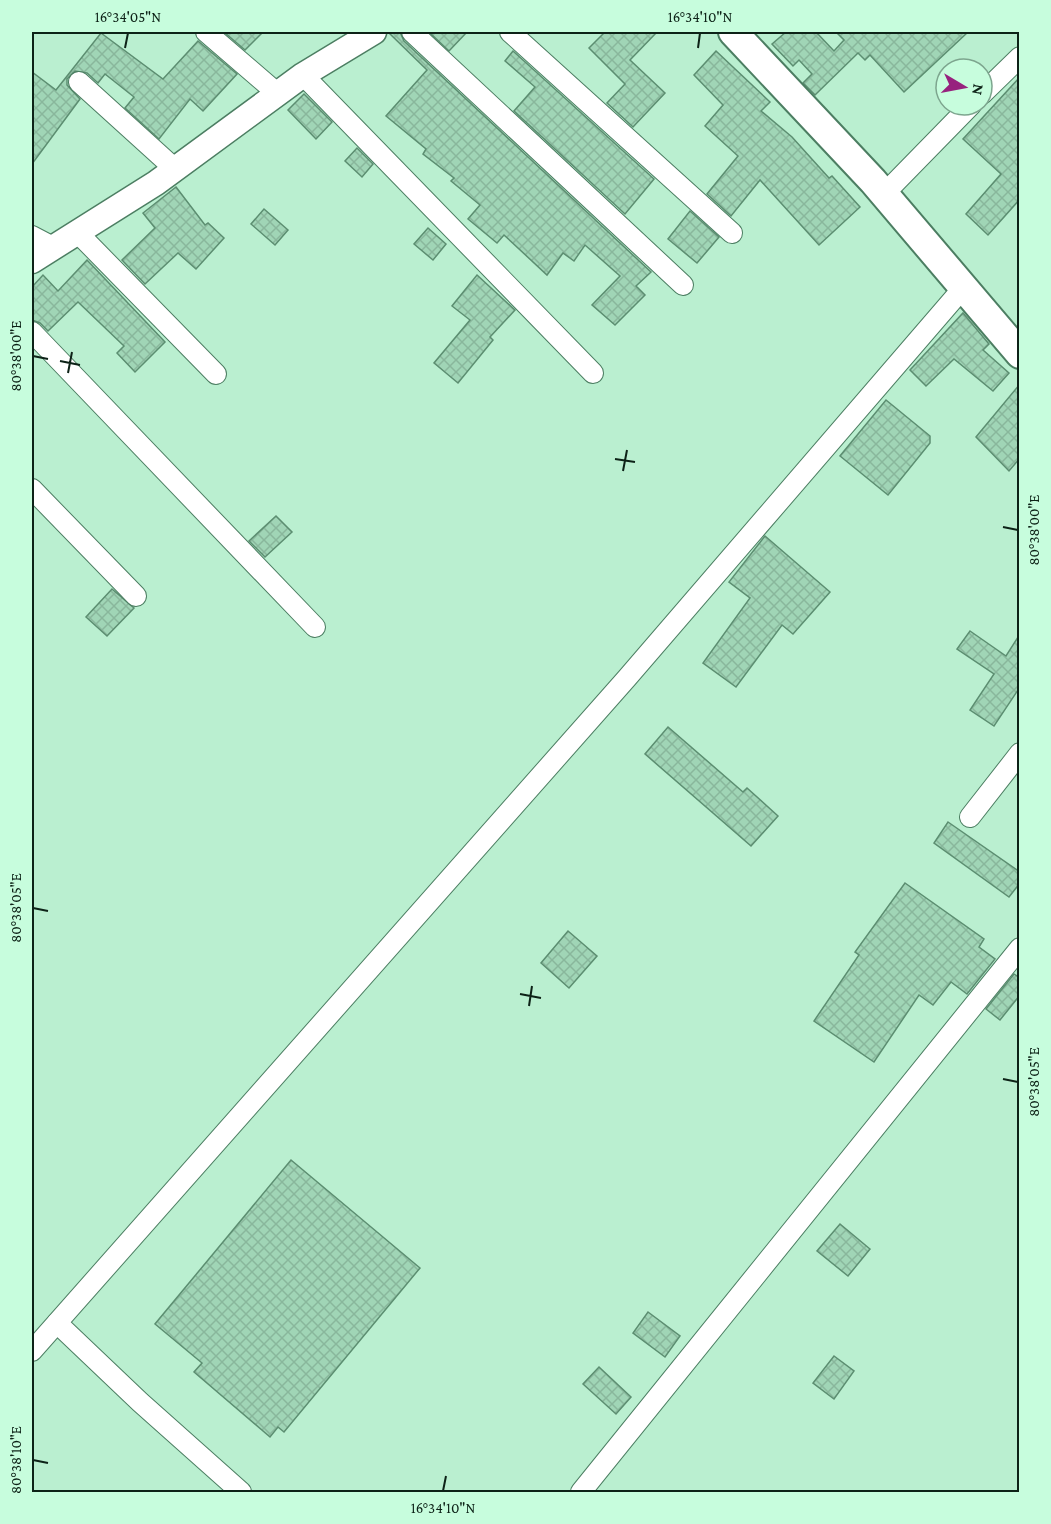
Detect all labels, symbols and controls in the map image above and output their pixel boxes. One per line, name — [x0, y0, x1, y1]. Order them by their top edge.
text: 16°34'05"N — [95, 9, 161, 25]
text: 16°34'10"N — [668, 9, 732, 25]
north arrow — [934, 57, 994, 117]
text: N — [969, 83, 988, 96]
text: 80°38'00"E — [8, 321, 24, 391]
text: 80°38'00"E — [1026, 495, 1042, 565]
text: 80°38'05"E — [8, 873, 24, 943]
text: 80°38'05"E — [1026, 1047, 1042, 1117]
text: 80°38'10"E — [8, 1426, 24, 1494]
text: 16°34'10"N — [411, 1500, 475, 1516]

